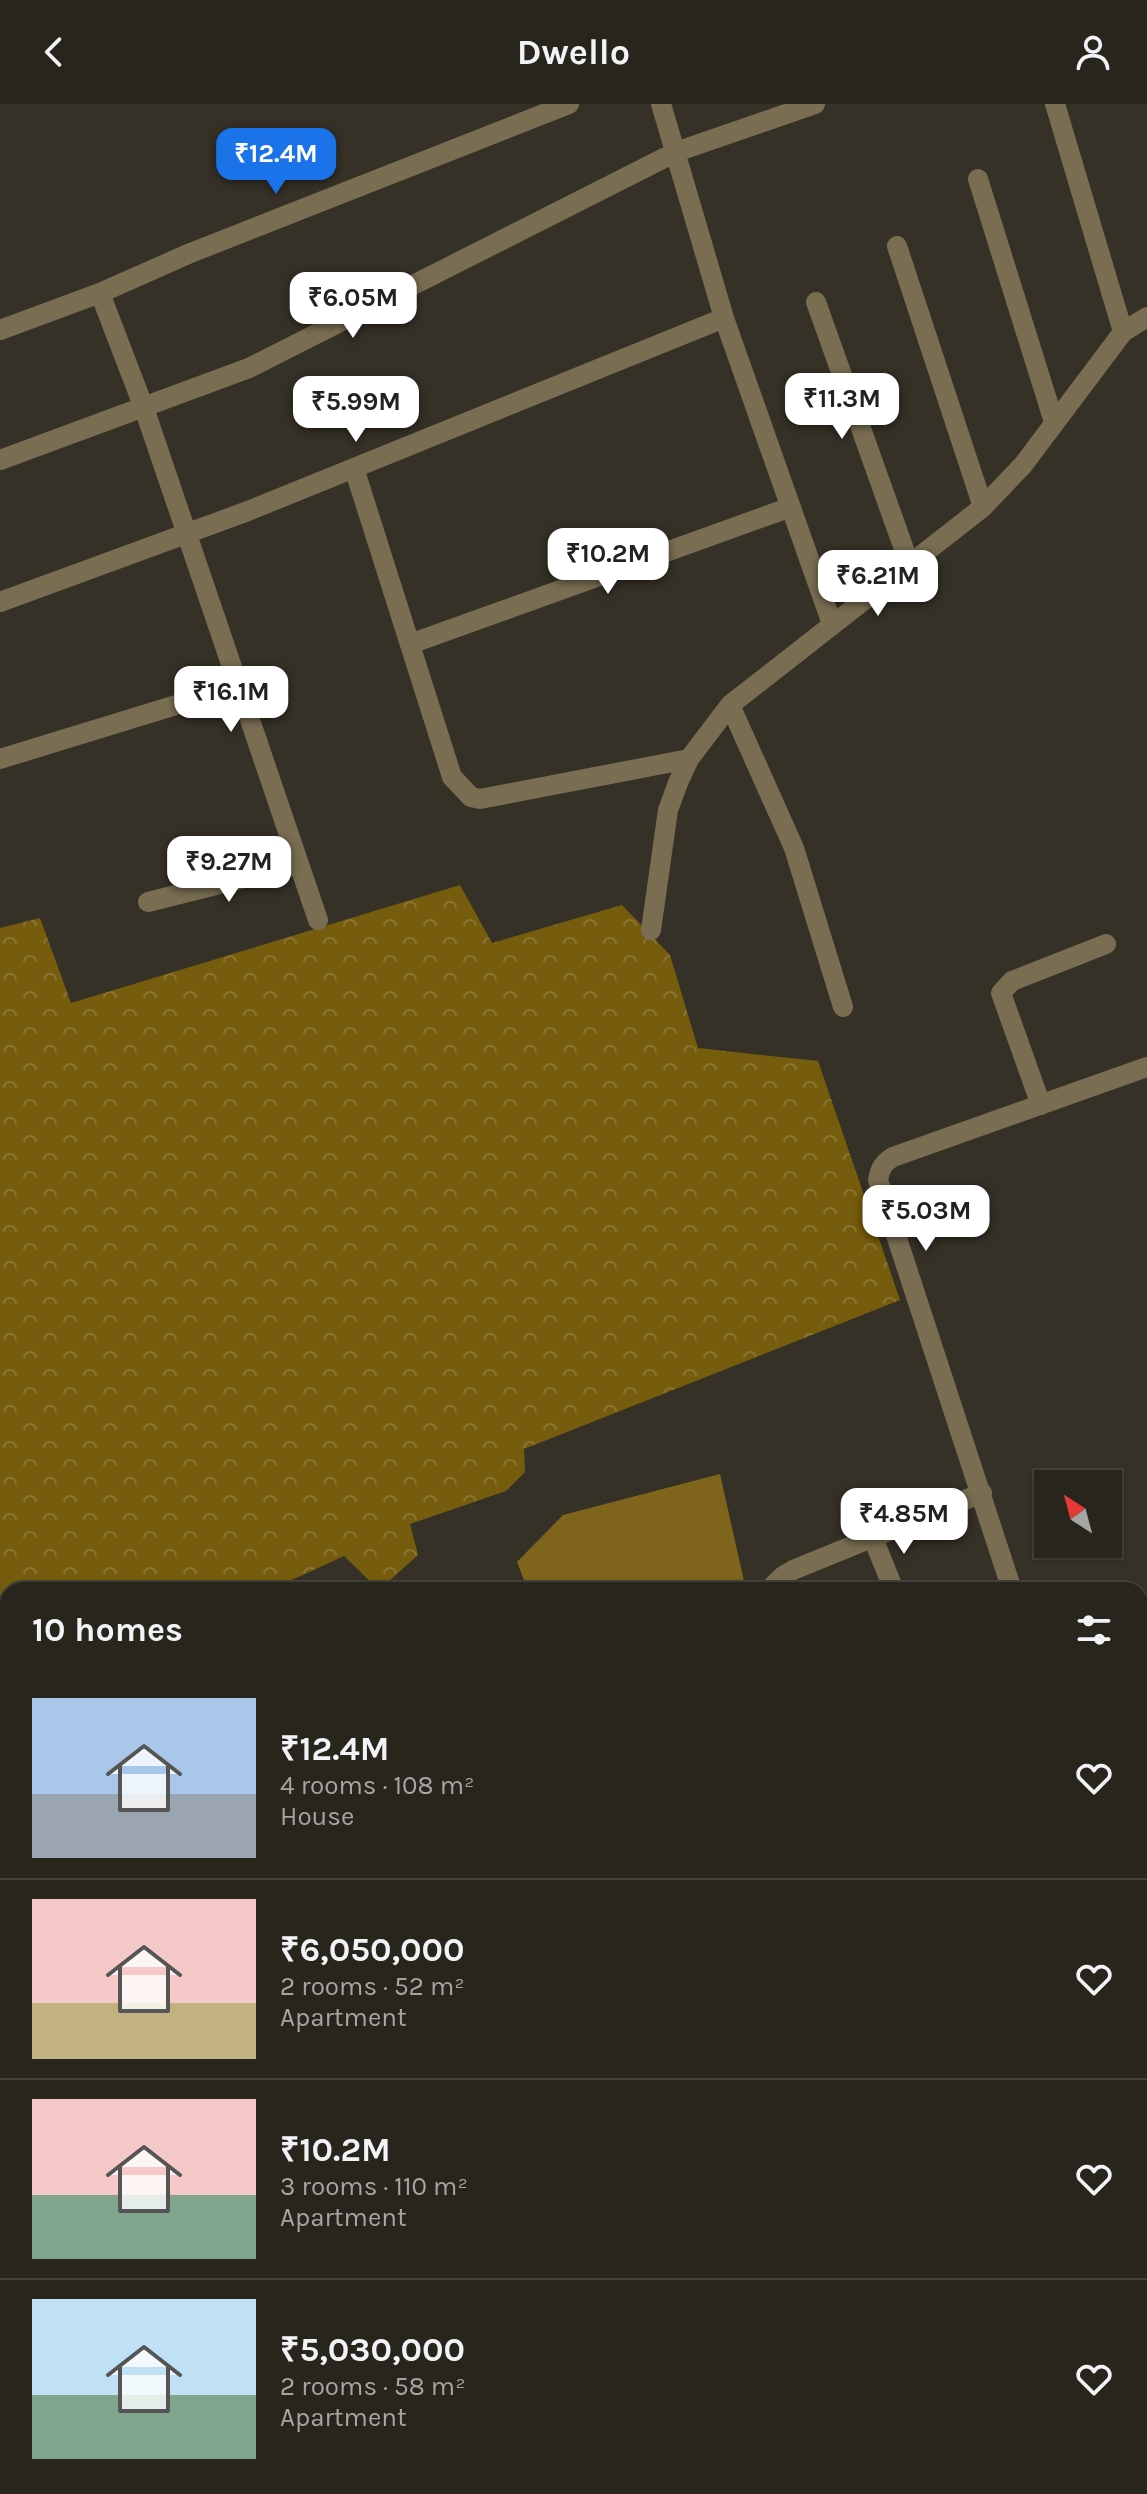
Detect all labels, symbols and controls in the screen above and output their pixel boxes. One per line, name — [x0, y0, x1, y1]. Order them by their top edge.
icon: back — [32, 30, 76, 74]
icon: person — [1071, 30, 1115, 74]
text: Dwello — [517, 31, 630, 73]
pin: ₹12.4M — [211, 128, 341, 196]
text: ₹12.4M — [234, 138, 318, 169]
pin: ₹6.05M — [288, 272, 418, 340]
text: ₹6.05M — [308, 282, 398, 313]
pin: ₹11.3M — [777, 373, 907, 441]
pin: ₹5.99M — [291, 376, 421, 444]
text: ₹11.3M — [803, 383, 881, 414]
text: ₹5.99M — [311, 386, 401, 417]
pin: ₹10.2M — [543, 528, 673, 596]
text: ₹10.2M — [566, 538, 650, 569]
pin: ₹6.21M — [813, 550, 943, 618]
text: ₹6.21M — [836, 560, 920, 591]
pin: ₹16.1M — [166, 666, 296, 734]
text: ₹16.1M — [192, 676, 270, 707]
pin: ₹9.27M — [164, 836, 294, 904]
text: ₹9.27M — [185, 846, 273, 877]
pin: ₹5.03M — [861, 1185, 991, 1253]
text: ₹5.03M — [881, 1195, 971, 1226]
north arrow — [1034, 1470, 1122, 1558]
map controls — [1034, 1470, 1122, 1558]
pin: ₹4.85M — [839, 1488, 969, 1556]
text: ₹4.85M — [859, 1498, 949, 1529]
icon: filters — [1072, 1608, 1116, 1652]
text: 10 homes — [32, 1610, 183, 1650]
text: ₹12.4M — [280, 1729, 389, 1769]
icon: home — [96, 1730, 192, 1826]
icon: heart — [1072, 1756, 1116, 1800]
text: 4 rooms · 108 m² — [280, 1770, 474, 1801]
text: House — [280, 1801, 354, 1832]
text: ₹6,050,000 — [280, 1930, 465, 1970]
icon: home — [96, 1931, 192, 2027]
icon: heart — [1072, 1957, 1116, 2001]
text: 2 rooms · 52 m² — [280, 1971, 465, 2002]
text: Apartment — [280, 2002, 407, 2033]
text: ₹10.2M — [280, 2130, 391, 2170]
icon: home — [96, 2131, 192, 2227]
icon: heart — [1072, 2157, 1116, 2201]
text: 3 rooms · 110 m² — [280, 2171, 468, 2202]
text: Apartment — [280, 2202, 407, 2233]
text: ₹5,030,000 — [280, 2330, 465, 2370]
icon: home — [96, 2331, 192, 2427]
icon: heart — [1072, 2357, 1116, 2401]
text: 2 rooms · 58 m² — [280, 2371, 466, 2402]
text: Apartment — [280, 2402, 407, 2433]

